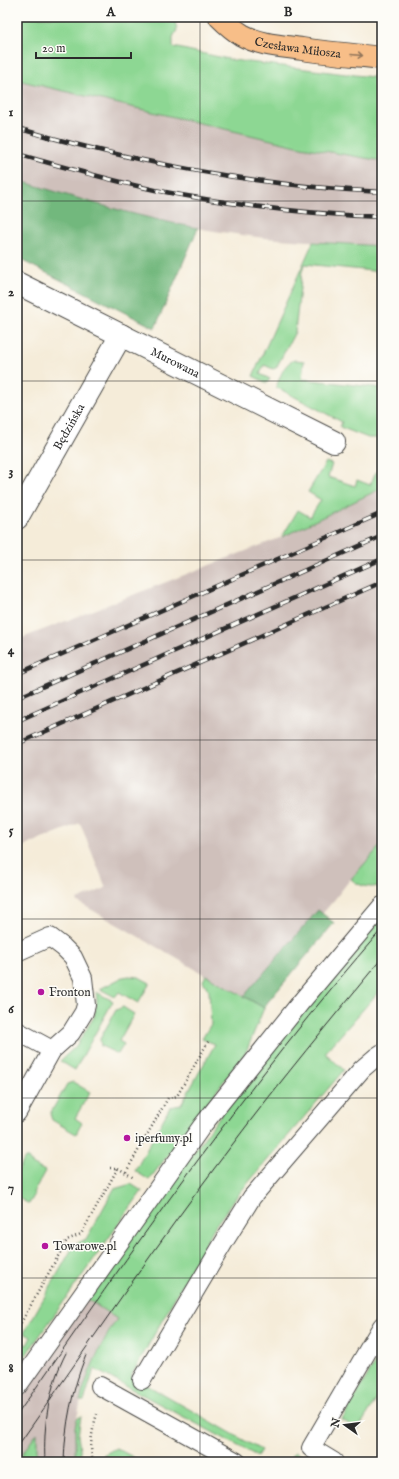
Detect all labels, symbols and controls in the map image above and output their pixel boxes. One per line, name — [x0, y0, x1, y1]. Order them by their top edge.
text: A — [106, 4, 117, 21]
text: B — [284, 4, 293, 21]
scale bar — [36, 34, 131, 60]
street label: Czesława Miłosza — [253, 34, 342, 62]
text: 20 m — [42, 41, 65, 56]
one-way arrow — [350, 52, 363, 59]
text: 1 — [9, 104, 14, 121]
text: 2 — [8, 284, 14, 301]
street label: Murowana — [148, 344, 203, 382]
street label: Będzińska — [50, 400, 89, 453]
text: 3 — [9, 463, 14, 480]
text: 4 — [8, 642, 15, 659]
text: 5 — [9, 822, 14, 839]
place label: Fronton — [49, 985, 91, 1000]
marker: Fronton — [36, 987, 46, 997]
text: 6 — [8, 1001, 14, 1018]
place label: iperfumy.pl — [135, 1131, 193, 1147]
marker: iperfumy.pl — [122, 1133, 132, 1143]
text: 7 — [8, 1180, 14, 1197]
place label: Towarowe.pl — [53, 1239, 117, 1255]
marker: Towarowe.pl — [40, 1241, 50, 1251]
text: 8 — [8, 1360, 14, 1377]
north arrow — [325, 1405, 365, 1445]
text: N — [328, 1416, 344, 1430]

